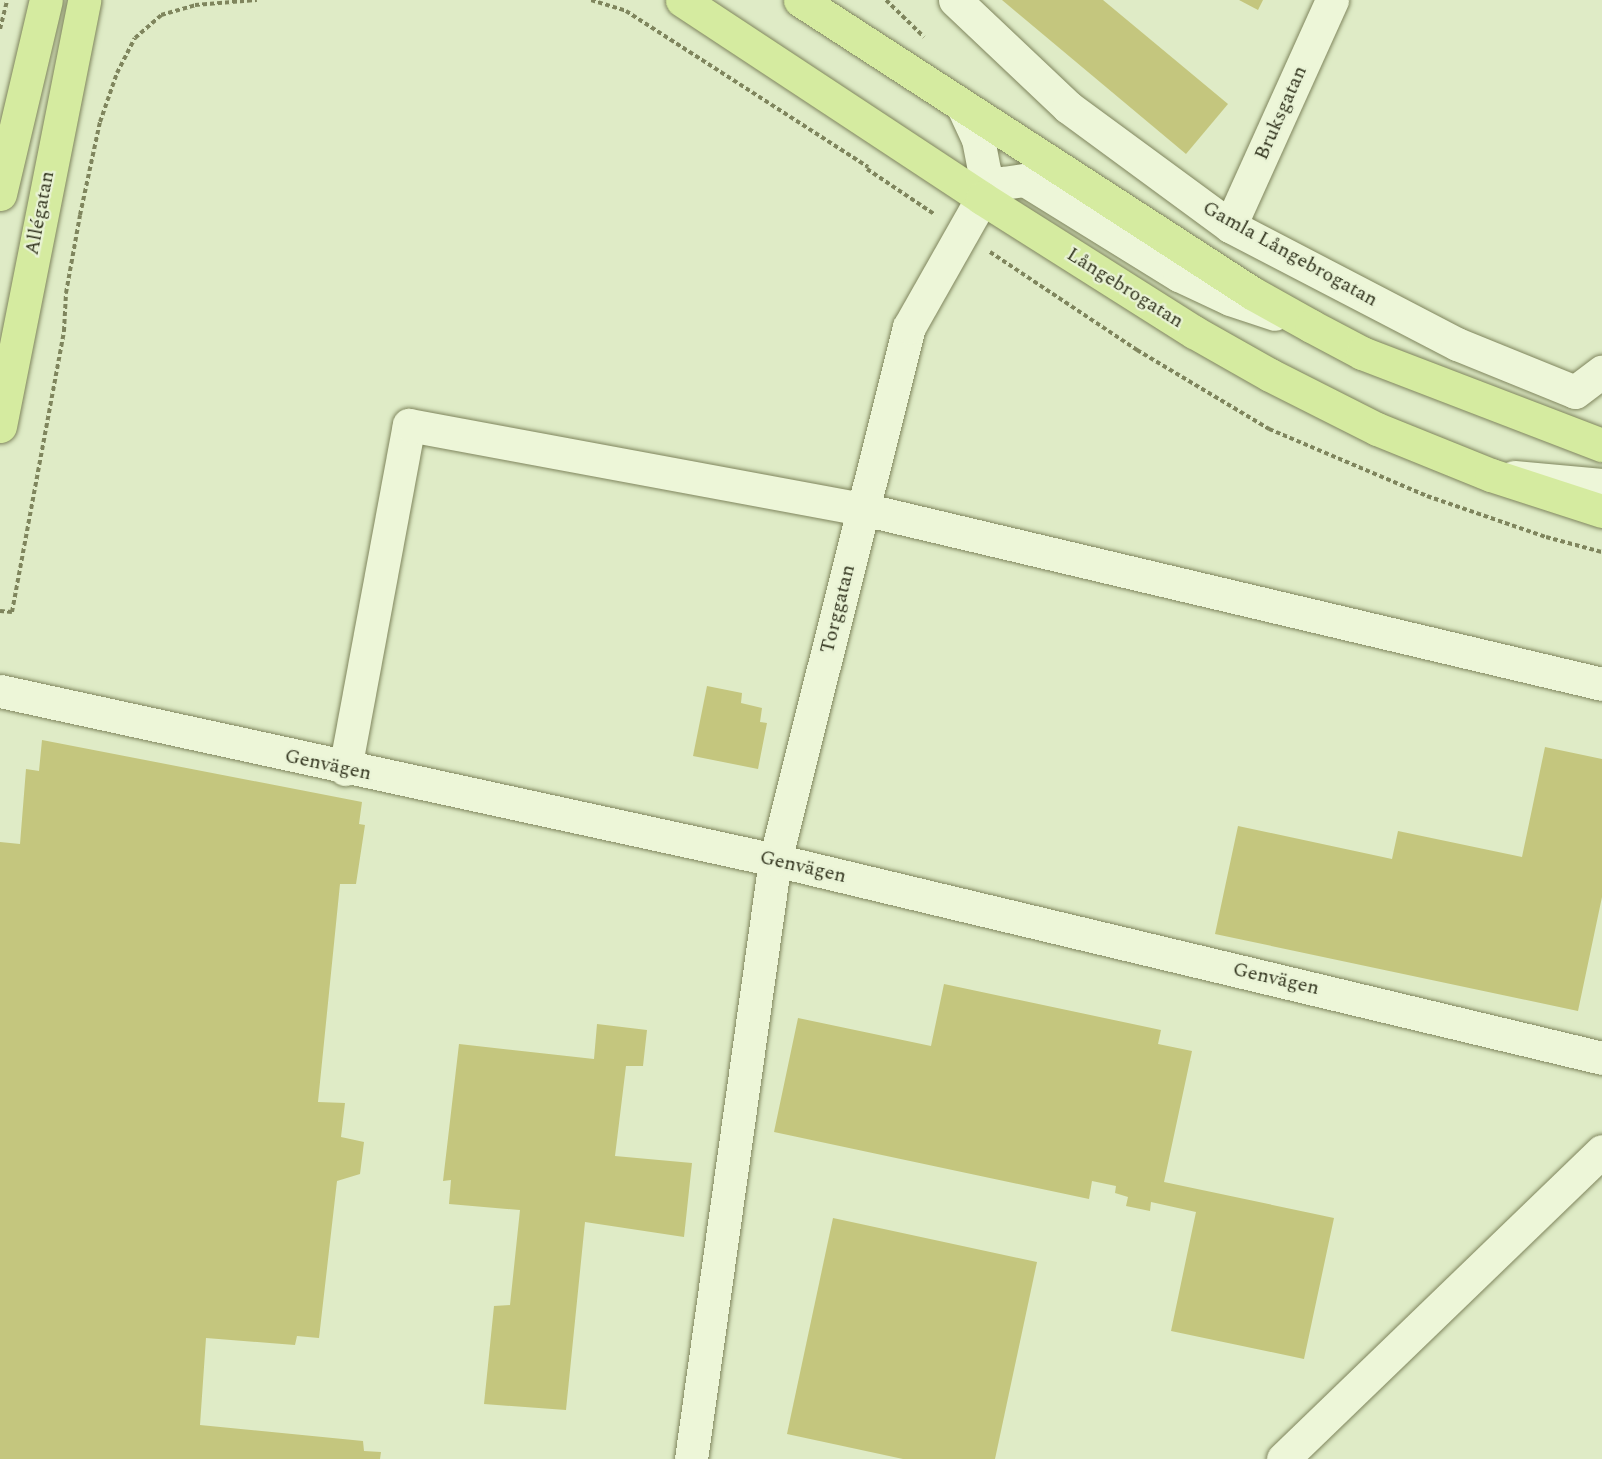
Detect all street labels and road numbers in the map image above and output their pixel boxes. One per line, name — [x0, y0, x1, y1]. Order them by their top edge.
street label: Bruksgatan — [1250, 62, 1312, 164]
street label: Allégatan — [20, 169, 60, 257]
street label: Gamla Långebrogatan — [1198, 196, 1382, 312]
street label: Långebrogatan — [1062, 243, 1188, 333]
street label: Torggatan — [815, 562, 861, 656]
street label: Genvägen — [283, 744, 373, 786]
street label: Genvägen — [758, 845, 848, 889]
street label: Genvägen — [1231, 957, 1321, 1001]

